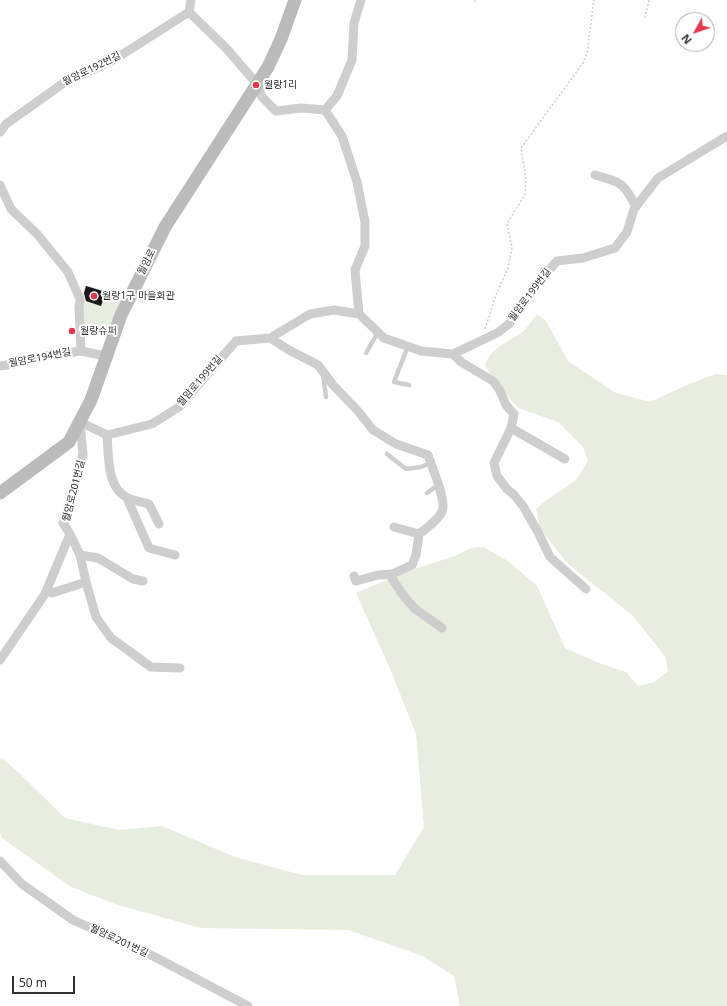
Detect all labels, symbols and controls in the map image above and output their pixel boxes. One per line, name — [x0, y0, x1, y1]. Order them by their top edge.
north arrow — [675, 12, 715, 52]
text: N — [678, 31, 695, 48]
street label: 월암로192번길 — [61, 50, 123, 88]
place label: 월랑1리 — [264, 79, 297, 91]
marker: 월랑1리 — [251, 80, 261, 90]
street label: 월암로 — [135, 247, 159, 277]
street label: 월암로199번길 — [506, 266, 554, 324]
place label: 월랑1구 마을회관 — [102, 290, 175, 302]
marker: 월랑1구 마을회관 — [89, 291, 99, 301]
place label: 월랑슈퍼 — [80, 325, 117, 337]
marker: 월랑슈퍼 — [67, 326, 77, 336]
street label: 월암로194번길 — [8, 346, 72, 370]
street label: 월암로199번길 — [175, 353, 225, 409]
street label: 월암로201번길 — [61, 459, 87, 523]
street label: 월암로201번길 — [88, 922, 150, 960]
scale bar — [14, 968, 77, 994]
text: 50 m — [19, 974, 47, 991]

